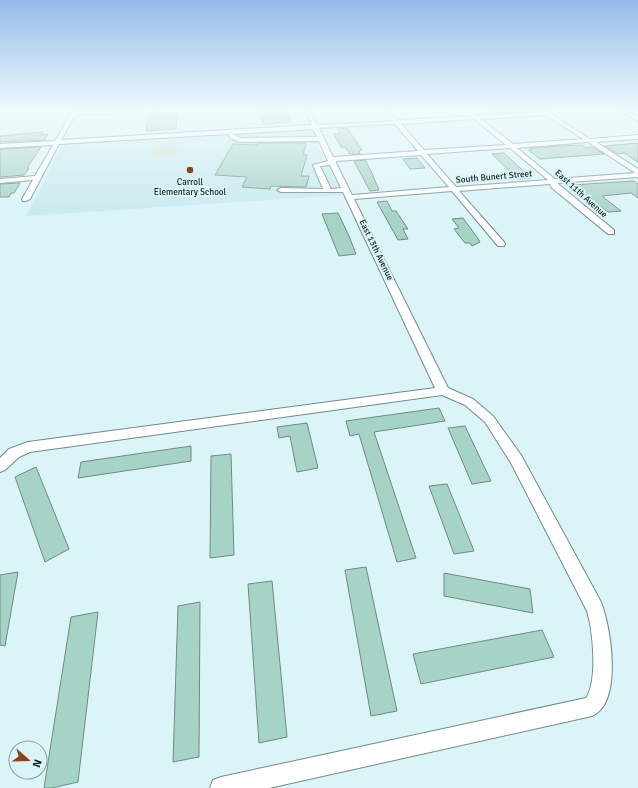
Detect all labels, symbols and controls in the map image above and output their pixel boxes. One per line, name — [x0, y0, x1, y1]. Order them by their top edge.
marker: Carroll Elementary School — [185, 165, 195, 175]
street label: South Bunert Street — [455, 168, 533, 186]
street label: East 11th Avenue — [553, 168, 610, 221]
place label: Carroll Elementary School — [154, 177, 227, 198]
street label: East 13th Avenue — [356, 218, 396, 283]
north arrow — [8, 740, 48, 780]
text: N — [30, 757, 44, 769]

